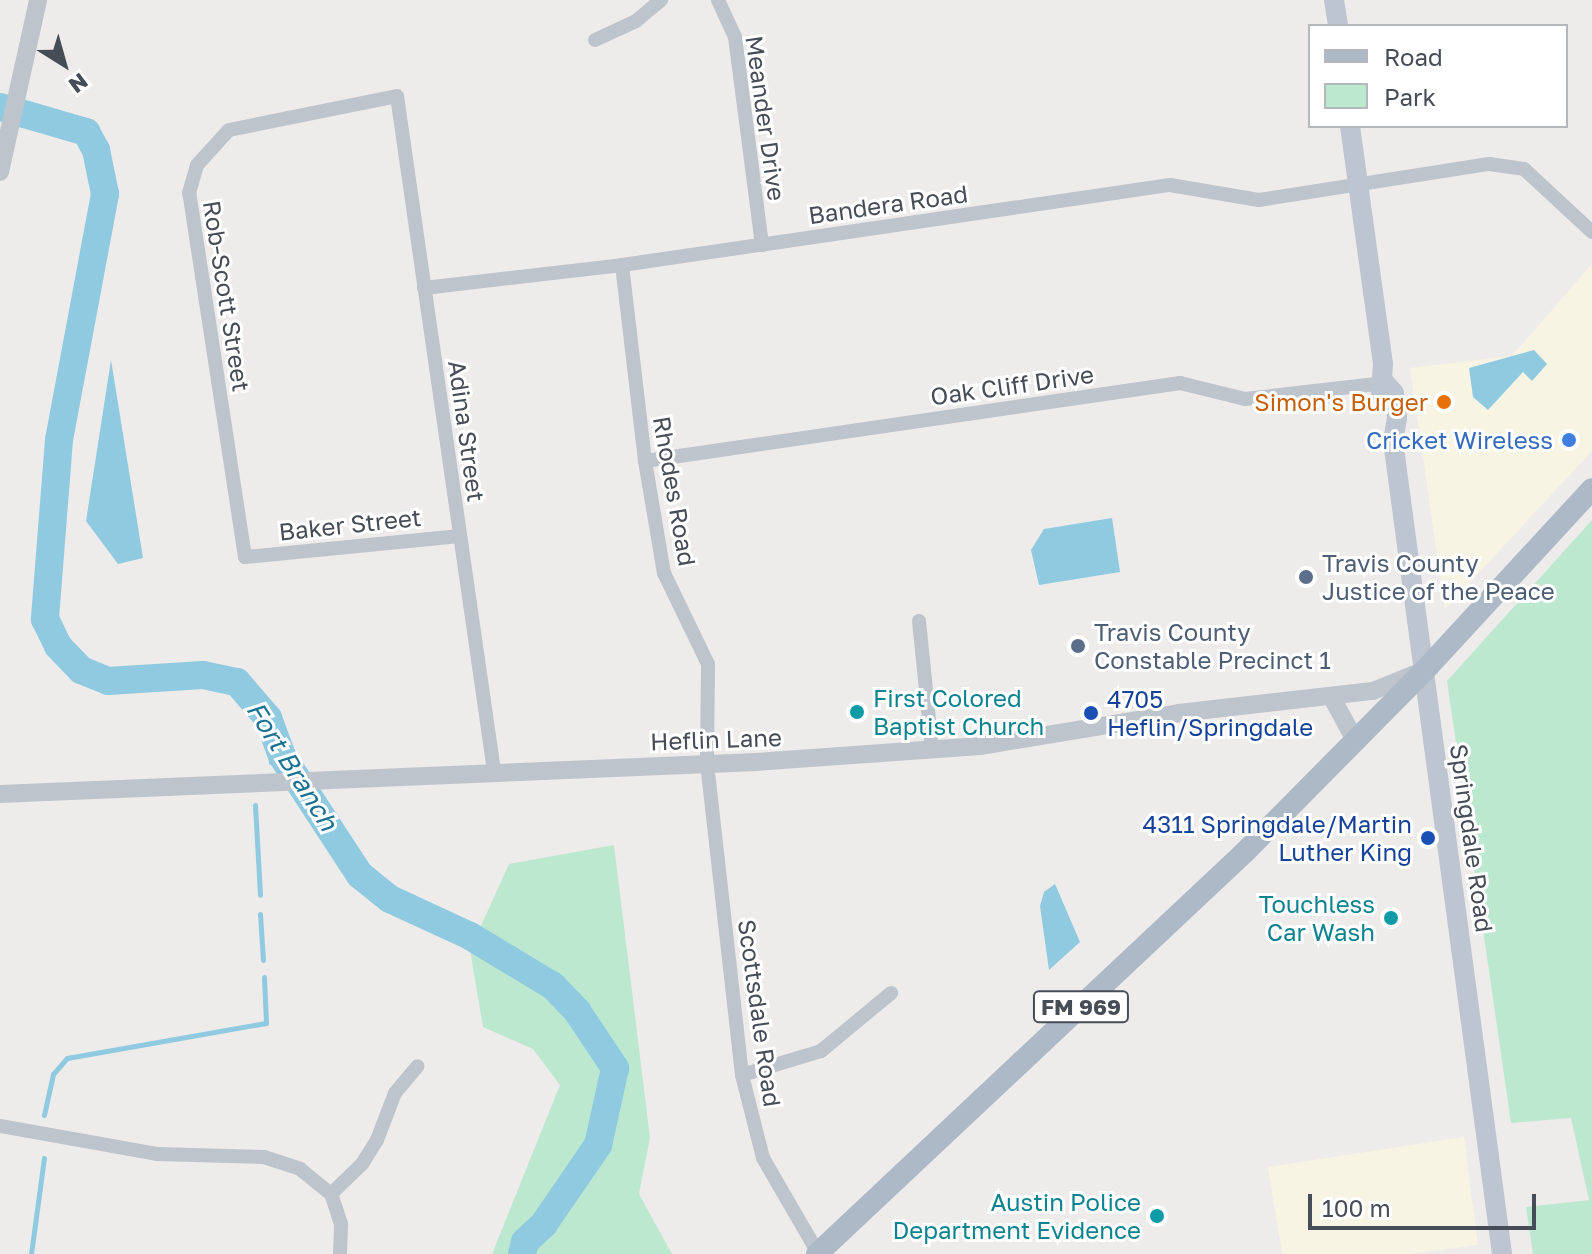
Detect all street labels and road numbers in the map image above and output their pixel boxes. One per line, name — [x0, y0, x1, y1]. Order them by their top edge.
street label: Meander Drive — [740, 34, 792, 202]
street label: Bandera Road — [806, 179, 970, 229]
street label: Rob-Scott Street — [198, 198, 256, 394]
street label: Adina Street — [443, 358, 491, 504]
street label: Oak Cliff Drive — [929, 359, 1095, 411]
street label: Rhodes Road — [648, 414, 702, 568]
street label: Baker Street — [277, 502, 423, 546]
street label: Heflin Lane — [650, 722, 782, 756]
street label: Springdale Road — [1445, 742, 1499, 934]
street label: Scottsdale Road — [733, 917, 787, 1109]
road number: FM 969 — [1031, 989, 1131, 1025]

